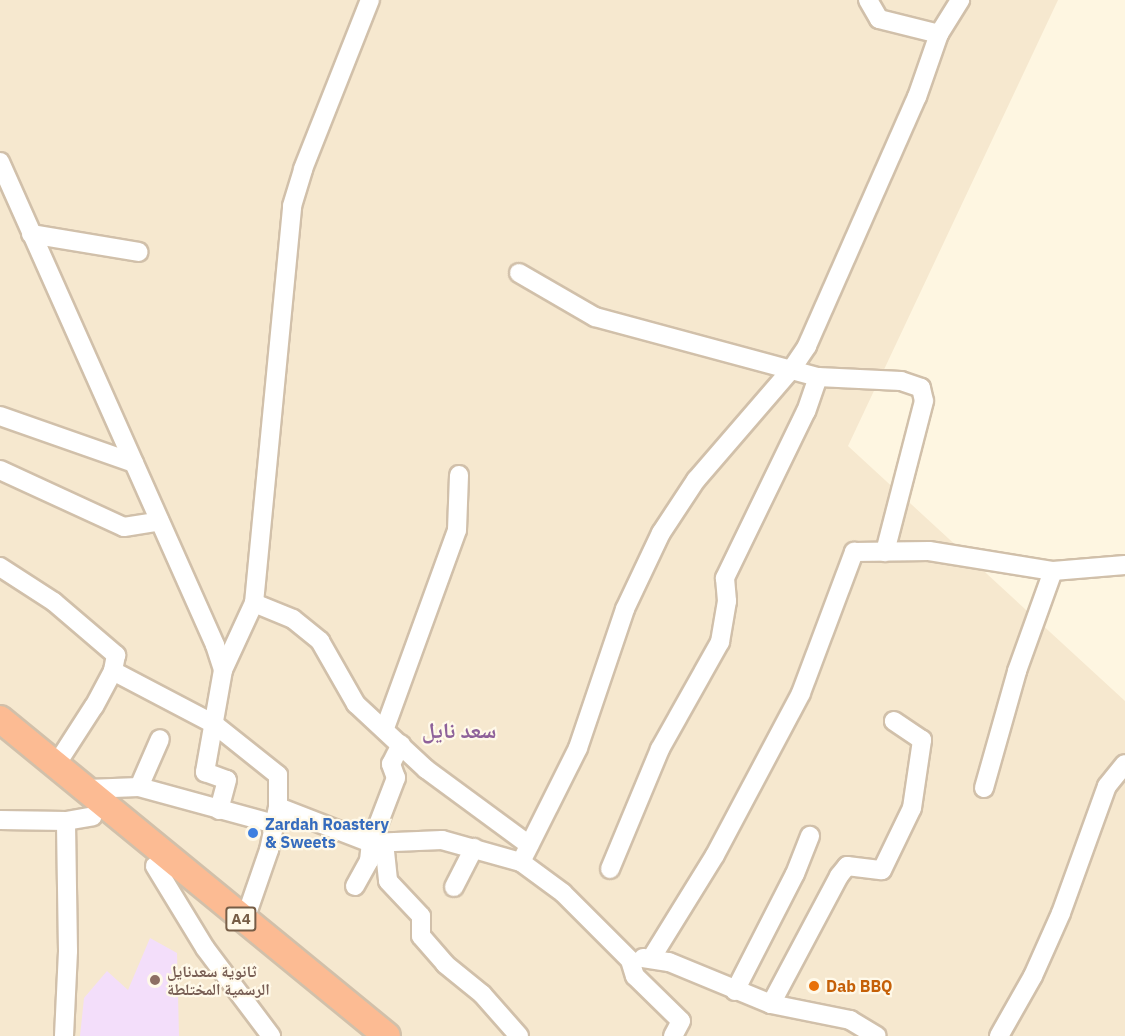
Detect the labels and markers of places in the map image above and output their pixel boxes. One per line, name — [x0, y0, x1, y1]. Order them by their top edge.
place label: Zardah Roastery & Sweets — [265, 814, 389, 852]
marker: Zardah Roastery & Sweets — [246, 826, 260, 840]
place label: ثانوية سعدنايل الرسمية المختلطة — [167, 961, 270, 999]
marker: ثانوية سعدنايل الرسمية المختلطة — [148, 973, 162, 987]
place label: Dab BBQ — [826, 976, 893, 996]
marker: Dab BBQ — [807, 979, 821, 993]

